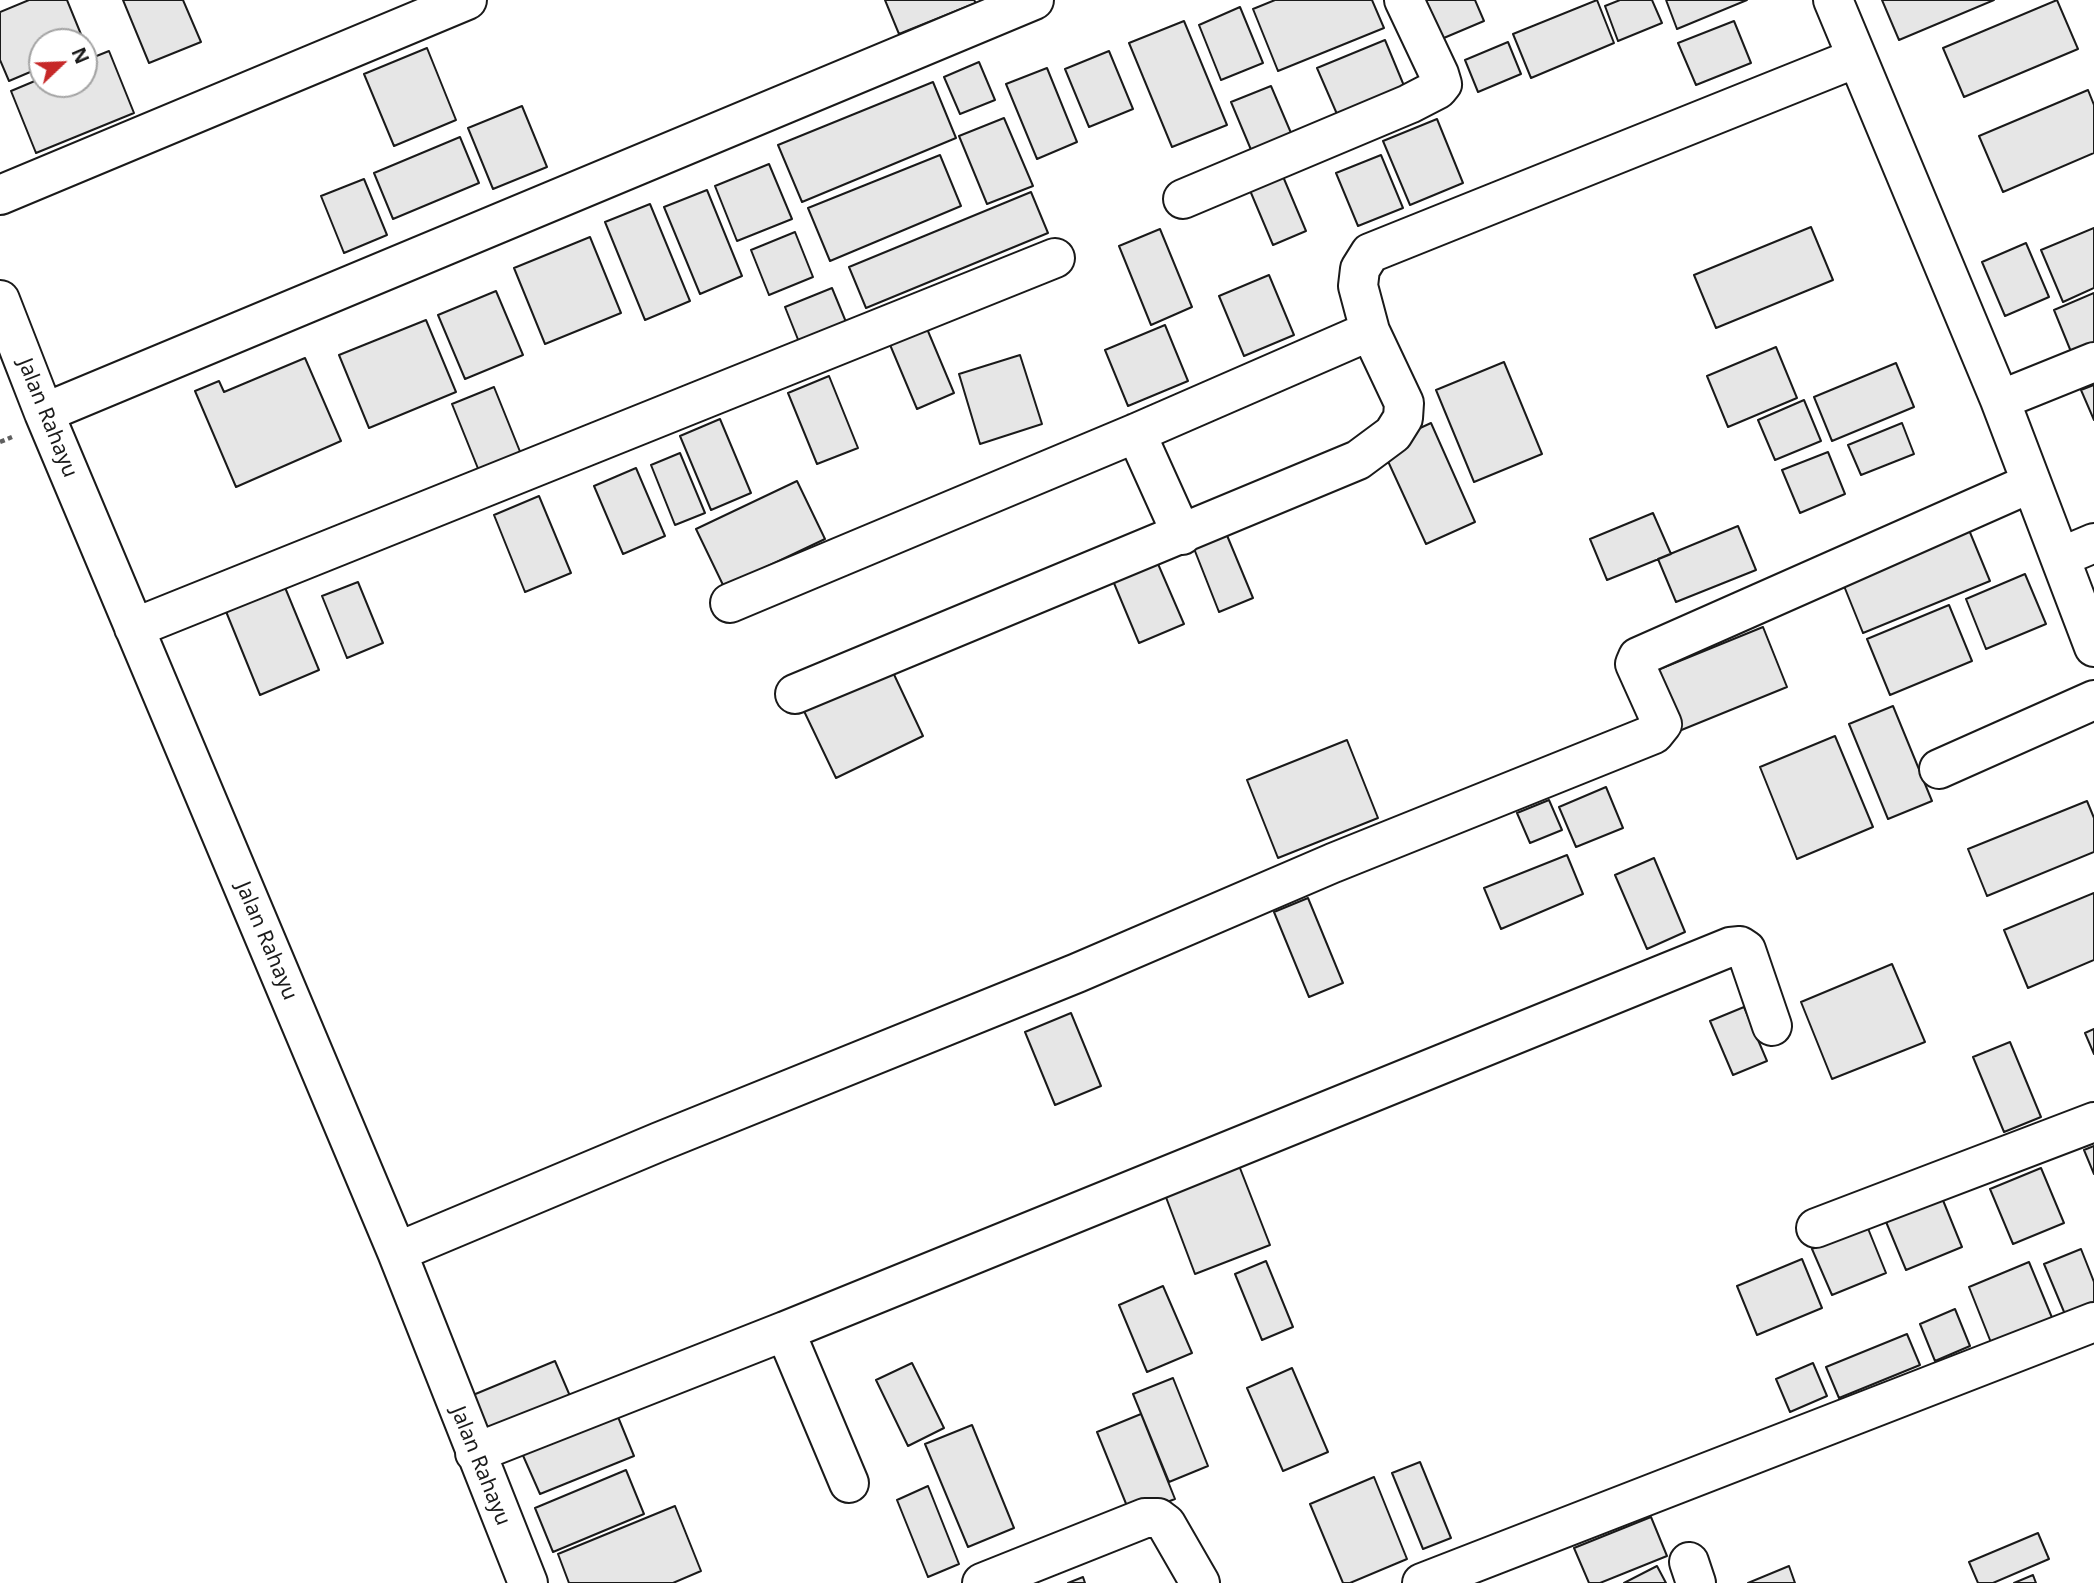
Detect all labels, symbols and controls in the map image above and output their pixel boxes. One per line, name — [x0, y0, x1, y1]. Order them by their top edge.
north arrow — [28, 28, 98, 98]
text: N — [66, 43, 95, 68]
street label: Jalan Rahayu — [12, 355, 82, 481]
street label: Jalan Rahayu — [230, 878, 302, 1004]
street label: Jalan Rahayu — [445, 1403, 515, 1529]

